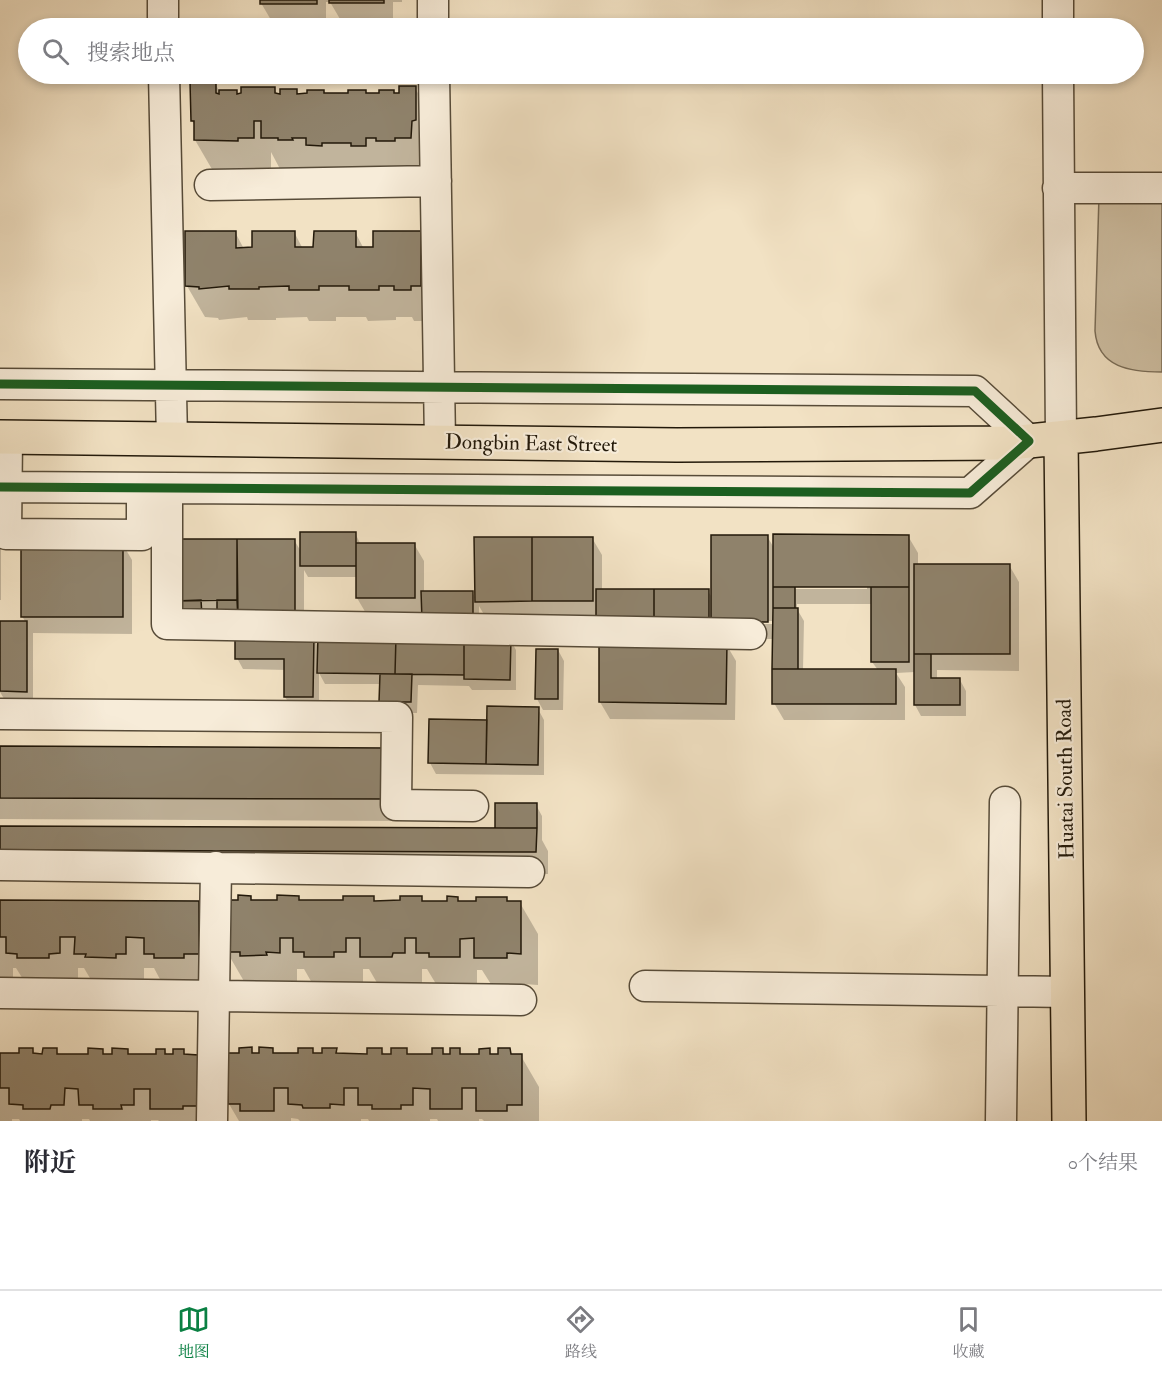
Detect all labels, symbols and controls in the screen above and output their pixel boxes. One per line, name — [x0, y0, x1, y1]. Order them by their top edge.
search box — [18, 18, 1144, 84]
icon: search — [39, 35, 72, 68]
text: 搜索地点 — [87, 39, 175, 67]
street label: Dongbin East Street — [445, 428, 618, 459]
street label: Huatai South Road — [1051, 698, 1080, 860]
text: 附近 — [24, 1147, 76, 1179]
text: 0个结果 — [1068, 1150, 1138, 1175]
tab: 地图 — [177, 1303, 210, 1362]
tab: 路线 — [564, 1303, 597, 1362]
tab: 收藏 — [952, 1303, 985, 1362]

